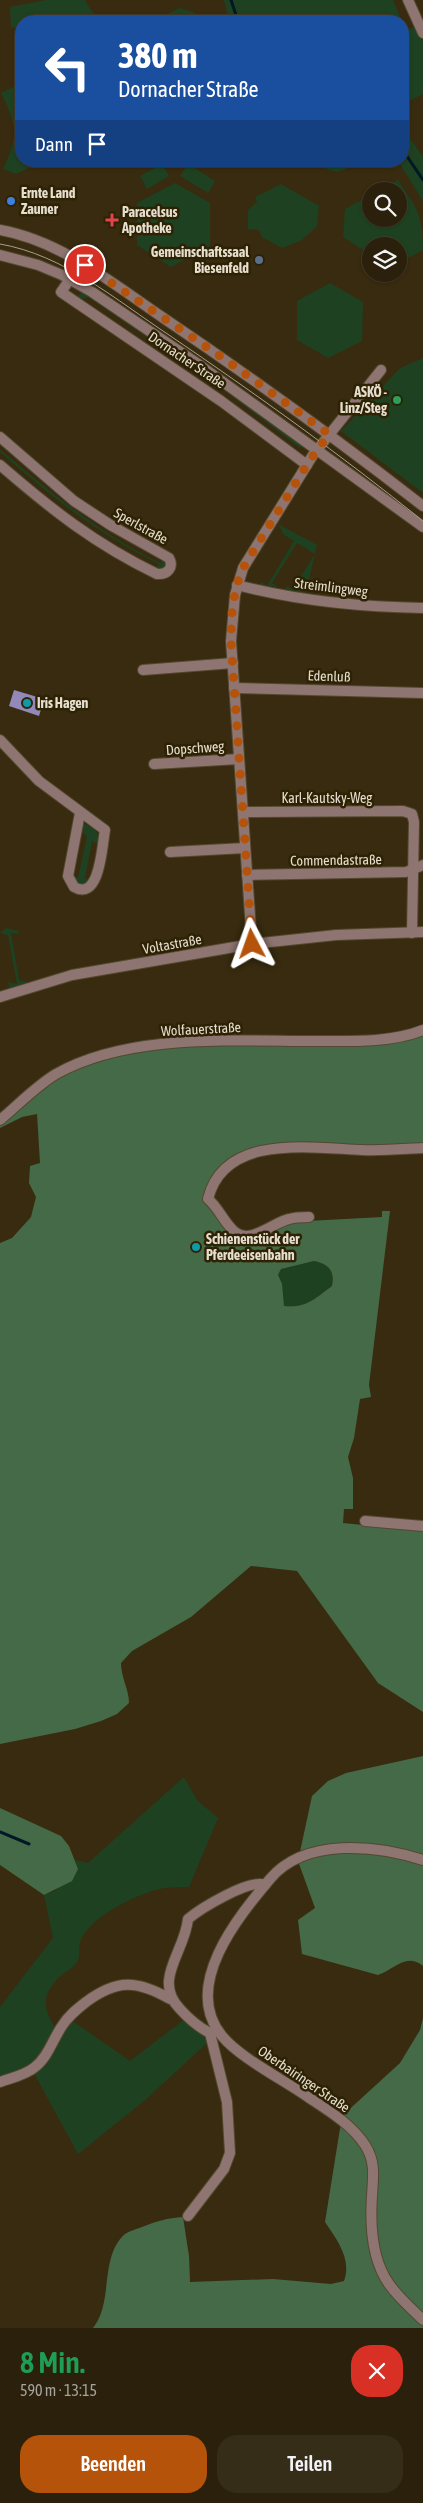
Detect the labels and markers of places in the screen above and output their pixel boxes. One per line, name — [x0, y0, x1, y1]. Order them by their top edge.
place label: Ernte Land Zauner — [21, 185, 76, 217]
marker: Ernte Land Zauner — [5, 195, 17, 207]
place label: Paracelsus Apotheke — [121, 204, 177, 236]
marker: Paracelsus Apotheke — [106, 214, 118, 226]
pin — [64, 244, 106, 286]
place label: Gemeinschaftssaal Biesenfeld — [151, 244, 249, 276]
marker: Gemeinschaftssaal Biesenfeld — [253, 254, 265, 266]
place label: ASKÖ - Linz/Steg — [340, 384, 388, 416]
marker: ASKÖ - Linz/Steg — [391, 394, 403, 406]
place label: Iris Hagen — [37, 695, 89, 711]
marker: Iris Hagen — [21, 697, 33, 709]
place label: Schienenstück der Pferdeeisenbahn — [206, 1231, 300, 1263]
marker: Schienenstück der Pferdeeisenbahn — [190, 1241, 202, 1253]

